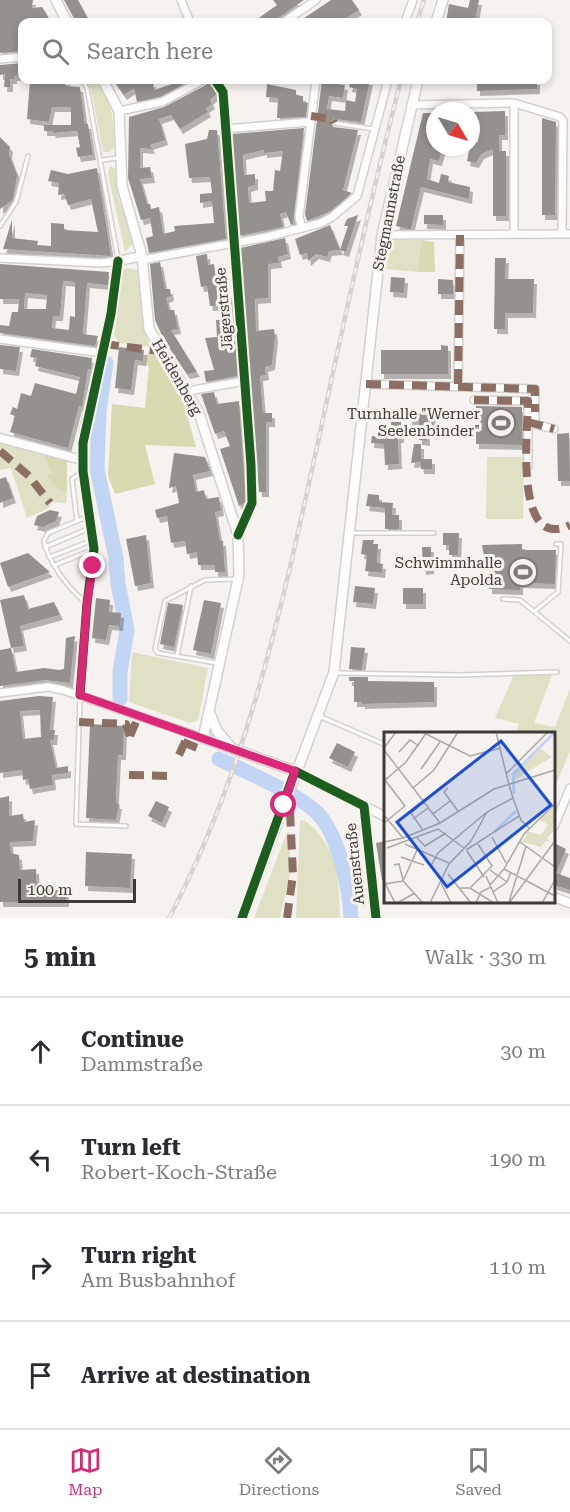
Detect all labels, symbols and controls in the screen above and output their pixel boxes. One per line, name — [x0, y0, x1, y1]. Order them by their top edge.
search box — [18, 18, 552, 84]
icon: search — [39, 35, 72, 68]
text: Search here — [87, 39, 213, 64]
north arrow — [426, 102, 480, 156]
street label: Stegmannstraße — [369, 154, 409, 272]
street label: Jägerstraße — [211, 267, 237, 351]
street label: Heidenberg — [148, 336, 206, 419]
place label: Turnhalle "Werner Seelenbinder" — [347, 405, 480, 440]
sports icon: Turnhalle "Werner Seelenbinder" — [485, 407, 517, 439]
route end — [79, 552, 105, 578]
place label: Schwimmhalle Apolda — [395, 554, 502, 589]
sports icon: Schwimmhalle Apolda — [507, 556, 539, 588]
inset map — [384, 732, 555, 903]
route start — [270, 791, 296, 817]
street label: Auenstraße — [342, 822, 368, 906]
scale bar — [18, 876, 136, 904]
text: 100 m — [27, 880, 73, 899]
text: 5 min — [24, 942, 96, 972]
text: Walk · 330 m — [425, 945, 546, 969]
text: Continue — [81, 1027, 184, 1052]
icon: ahead — [24, 1035, 57, 1068]
text: 30 m — [500, 1039, 546, 1063]
text: Dammstraße — [81, 1052, 203, 1076]
text: Turn left — [81, 1135, 181, 1160]
icon: left — [24, 1143, 57, 1176]
text: 190 m — [489, 1147, 546, 1171]
text: Robert-Koch-Straße — [81, 1160, 277, 1184]
text: Turn right — [81, 1243, 196, 1268]
icon: right — [24, 1251, 57, 1284]
text: 110 m — [489, 1255, 546, 1279]
text: Am Busbahnhof — [81, 1268, 235, 1292]
icon: arrive — [24, 1359, 57, 1392]
text: Arrive at destination — [81, 1363, 310, 1388]
tab: Map — [68, 1444, 102, 1499]
tab: Directions — [239, 1444, 319, 1499]
tab: Saved — [455, 1444, 502, 1499]

